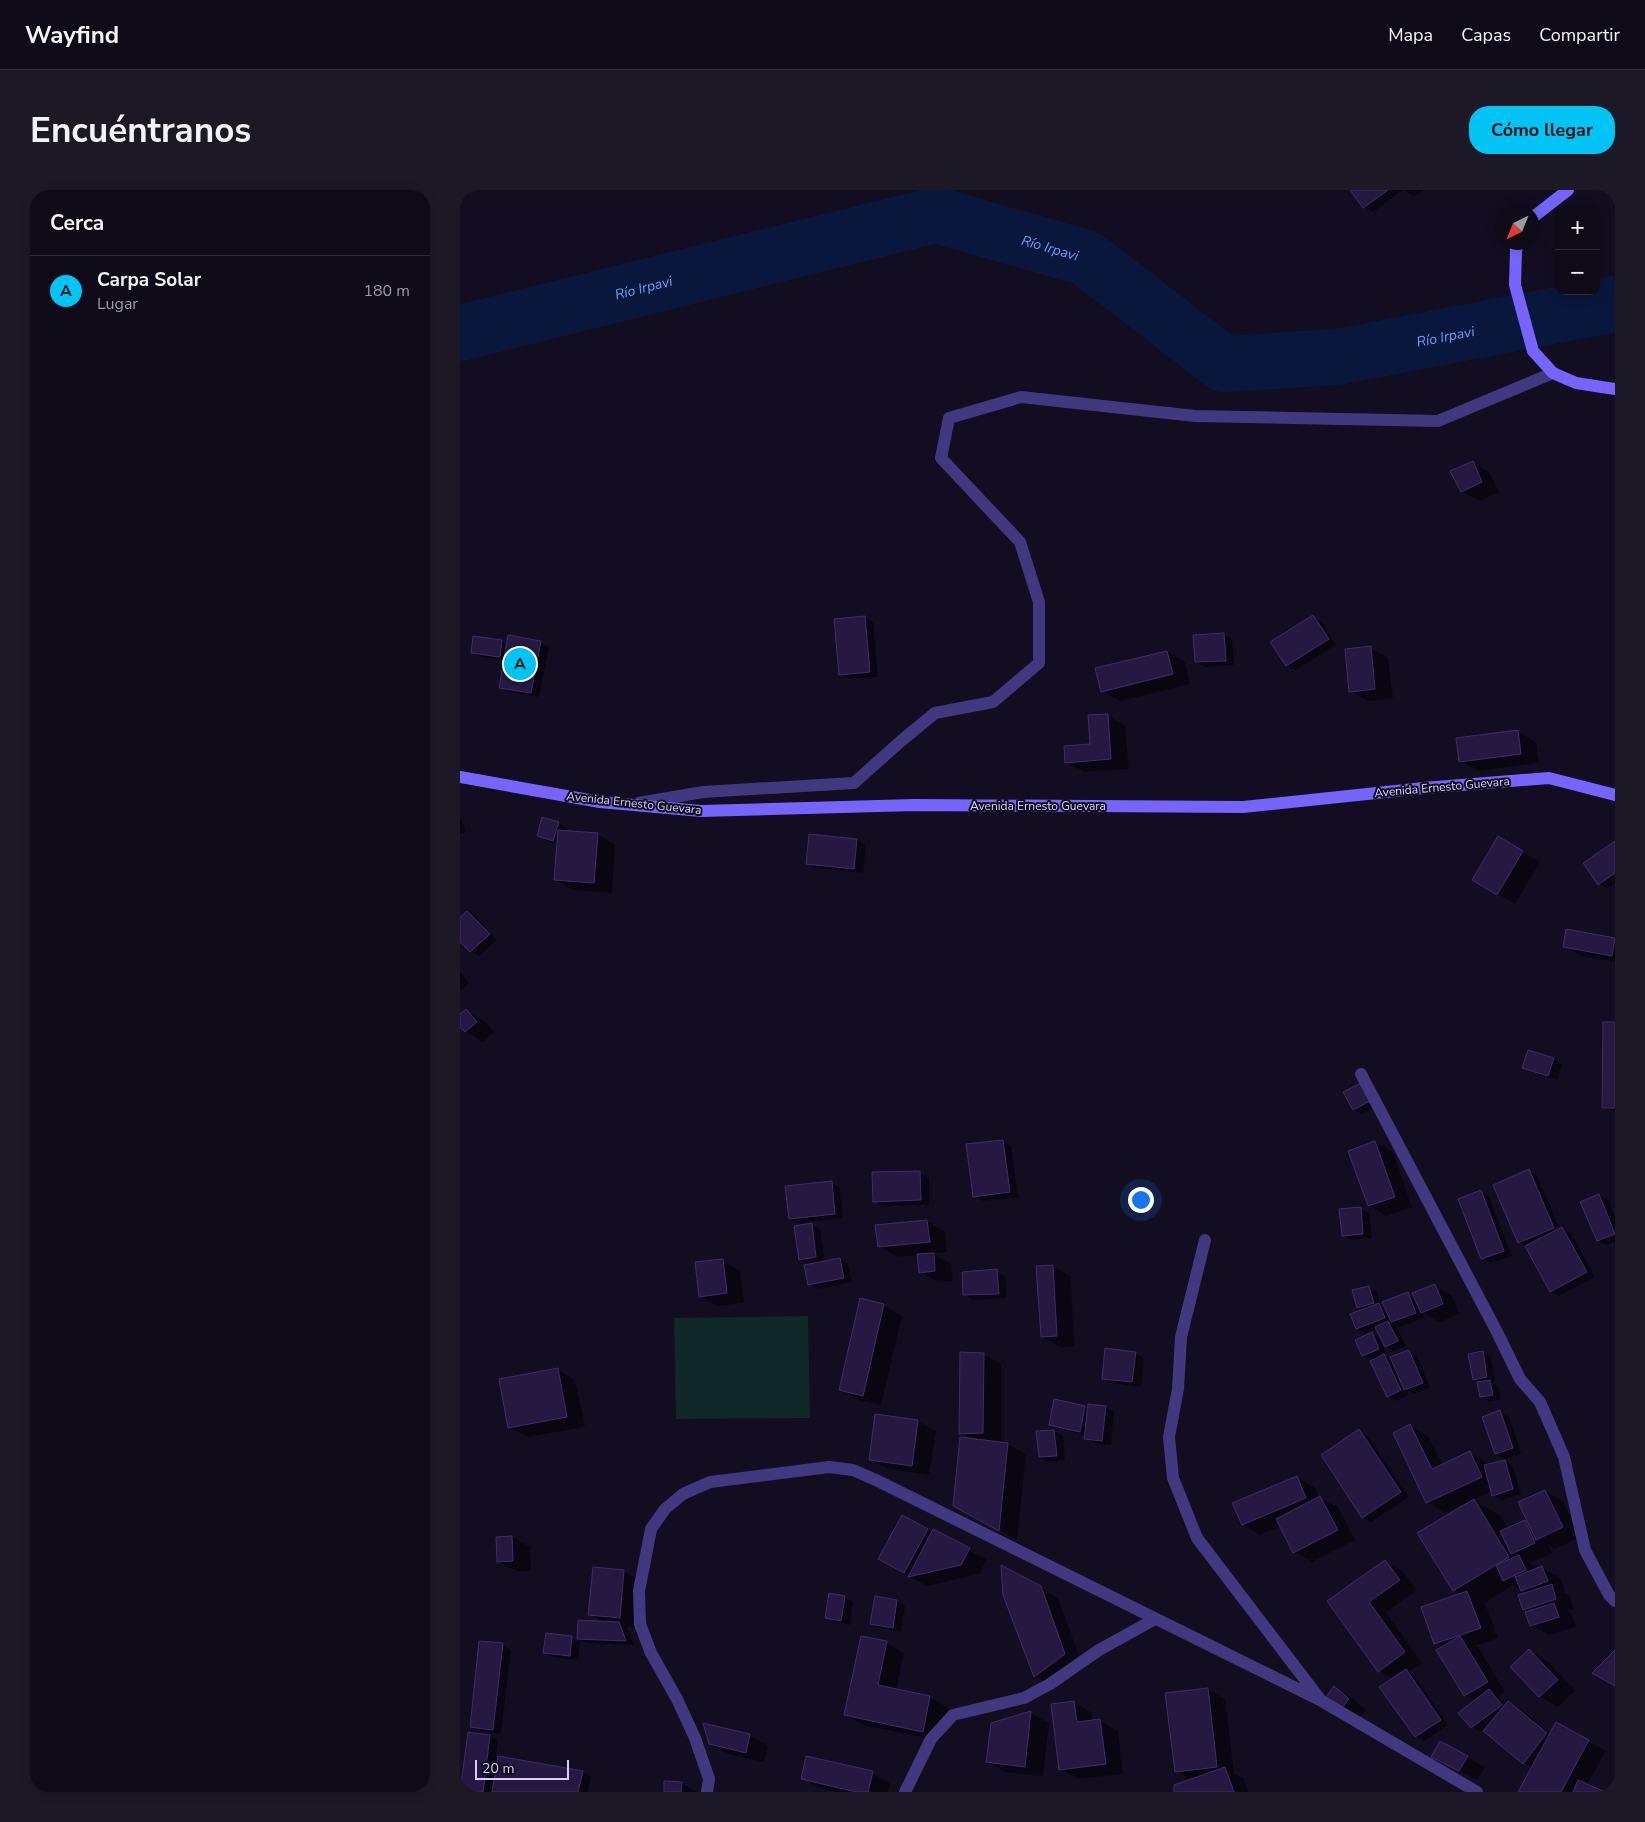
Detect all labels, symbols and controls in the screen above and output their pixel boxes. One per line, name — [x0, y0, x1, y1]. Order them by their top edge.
text: Wayfind — [25, 19, 119, 51]
text: Mapa — [1388, 23, 1433, 47]
text: Capas — [1461, 23, 1511, 47]
text: Compartir — [1539, 23, 1620, 47]
button: Cómo llegar — [1469, 106, 1615, 154]
text: Encuéntranos — [30, 107, 251, 154]
north arrow — [1495, 205, 1540, 250]
map controls — [1555, 205, 1600, 295]
button: + — [1555, 205, 1600, 250]
text: Cerca — [50, 209, 104, 237]
water label: Río Irpavi — [1019, 231, 1081, 266]
button: − — [1555, 250, 1600, 295]
text: Carpa Solar — [97, 267, 201, 293]
water label: Río Irpavi — [613, 272, 675, 304]
text: A — [60, 280, 72, 302]
text: 180 m — [363, 280, 410, 302]
text: Lugar — [97, 293, 138, 315]
water label: Río Irpavi — [1415, 322, 1477, 352]
pin: A — [504, 645, 536, 683]
street label: Avenida Ernesto Guevara — [1374, 773, 1510, 801]
street label: Avenida Ernesto Guevara — [566, 788, 702, 818]
street label: Avenida Ernesto Guevara — [970, 798, 1106, 814]
your location — [1128, 1187, 1154, 1213]
scale bar — [475, 1757, 569, 1780]
text: 20 m — [482, 1759, 514, 1778]

